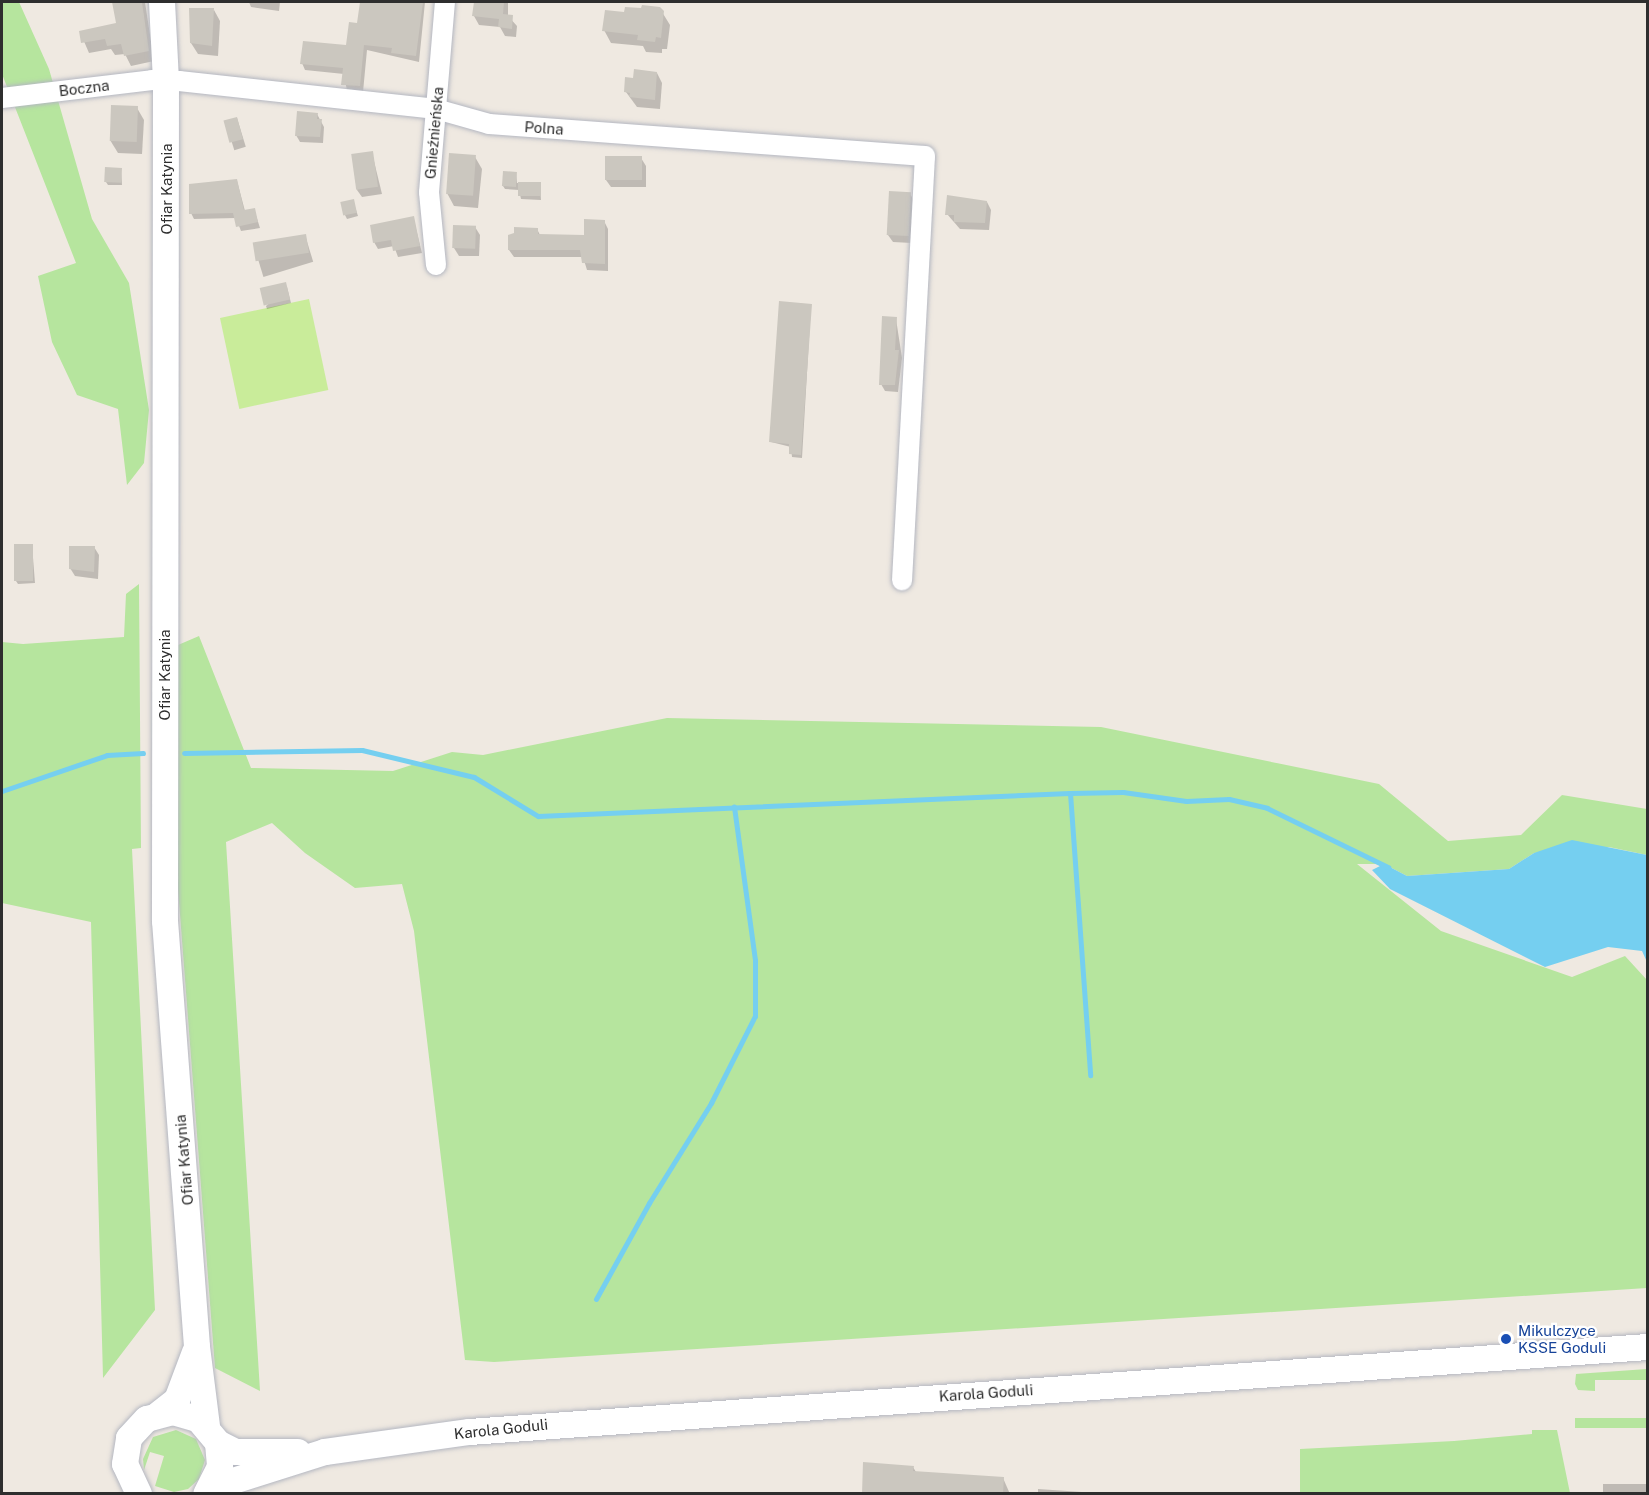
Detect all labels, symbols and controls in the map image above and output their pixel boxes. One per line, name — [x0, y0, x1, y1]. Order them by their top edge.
street label: Boczna — [58, 76, 110, 100]
street label: Gnieźnieńska — [421, 86, 447, 180]
street label: Polna — [524, 118, 564, 138]
street label: Ofiar Katynia — [158, 144, 176, 234]
street label: Ofiar Katynia — [156, 630, 174, 720]
street label: Ofiar Katynia — [171, 1114, 197, 1206]
place label: Mikulczyce KSSE Goduli — [1518, 1321, 1606, 1356]
marker: Mikulczyce KSSE Goduli — [1499, 1332, 1513, 1346]
street label: Karola Goduli — [938, 1381, 1034, 1405]
street label: Karola Goduli — [453, 1415, 549, 1443]

